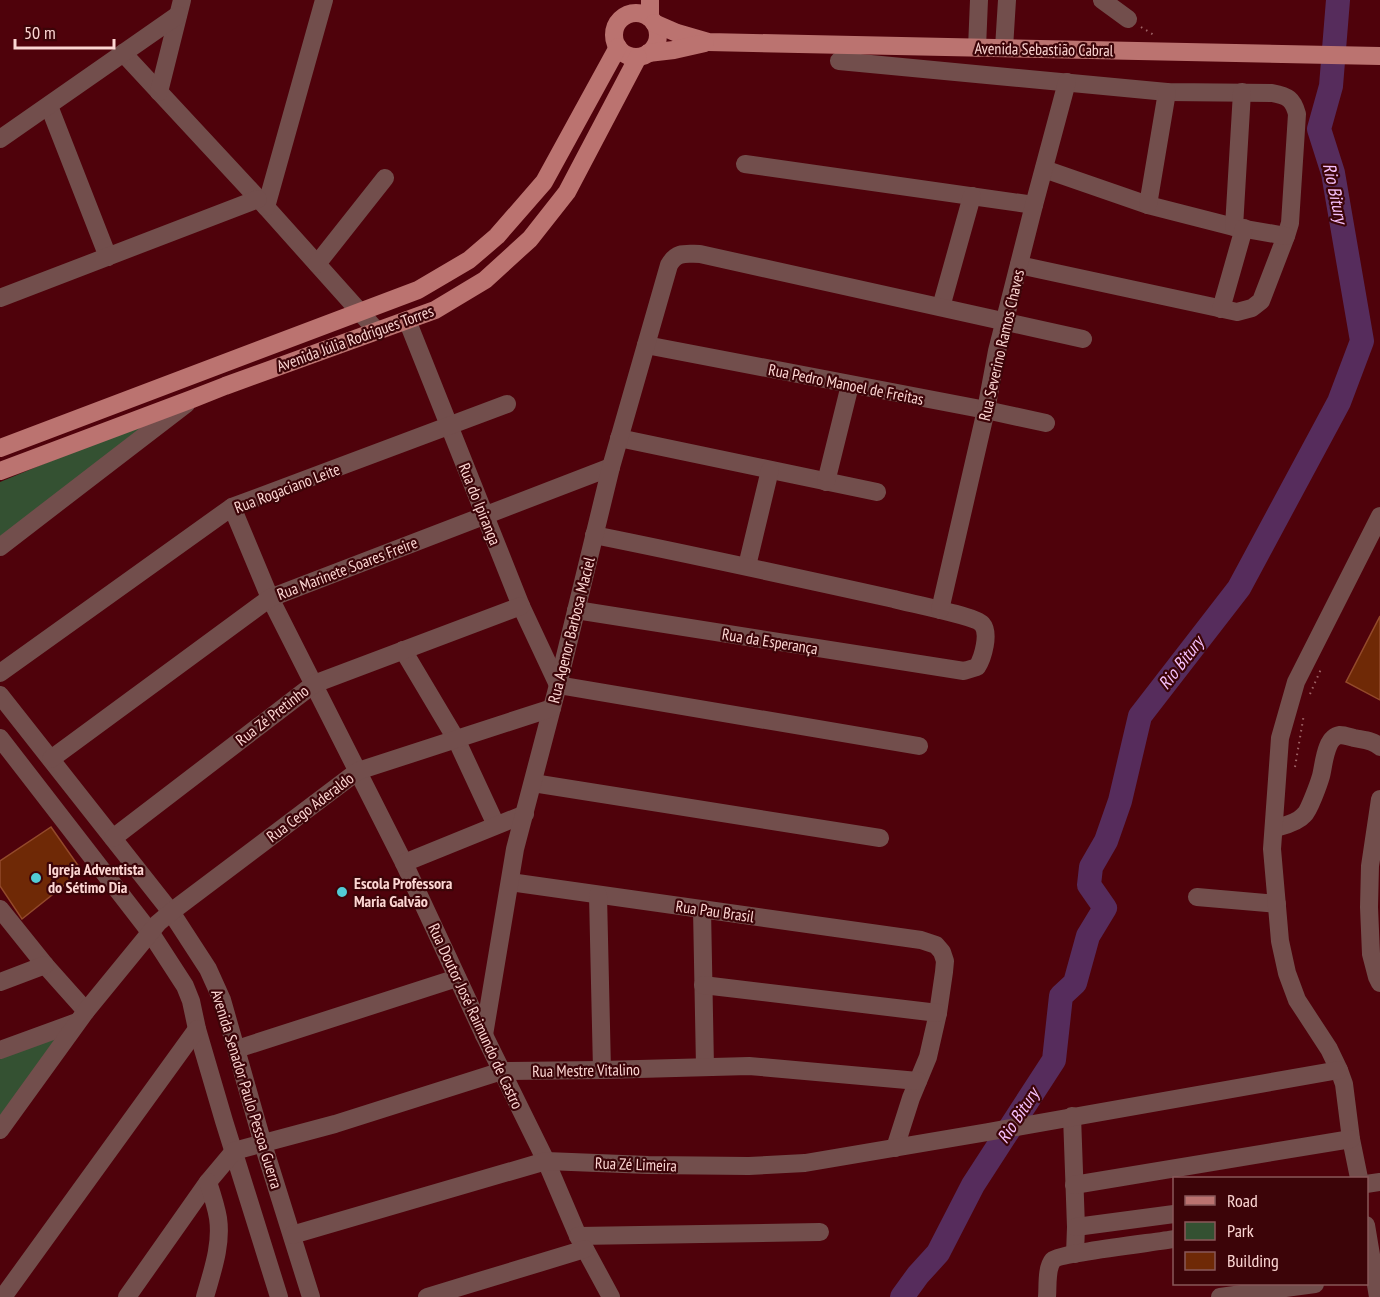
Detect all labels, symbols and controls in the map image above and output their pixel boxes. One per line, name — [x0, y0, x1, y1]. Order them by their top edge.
scale bar — [15, 12, 114, 50]
text: 50 m — [24, 21, 56, 44]
street label: Avenida Sebastião Cabral — [974, 38, 1114, 60]
water label: Rio Bitury — [1318, 161, 1354, 227]
street label: Rua Severino Ramos Chaves — [974, 267, 1028, 423]
street label: Avenida Júlia Rodrigues Torres — [274, 300, 436, 376]
street label: Rua Pedro Manoel de Freitas — [767, 359, 925, 409]
street label: Rua Rogaciano Leite — [231, 459, 343, 517]
street label: Rua do Ipiranga — [454, 460, 506, 548]
street label: Rua Marinete Soares Freire — [274, 532, 420, 604]
street label: Rua Agenor Barbosa Maciel — [543, 555, 599, 705]
street label: Rua da Esperança — [721, 624, 819, 658]
water label: Rio Bitury — [1153, 630, 1210, 694]
street label: Rua Zé Pretinho — [231, 680, 313, 750]
street label: Rua Cego Aderaldo — [262, 768, 358, 846]
place label: Igreja Adventista do Sétimo Dia — [48, 859, 144, 897]
marker: Igreja Adventista do Sétimo Dia — [29, 871, 43, 885]
place label: Escola Professora Maria Galvão — [354, 873, 453, 911]
marker: Escola Professora Maria Galvão — [335, 885, 349, 899]
street label: Rua Pau Brasil — [675, 896, 756, 926]
street label: Rua Doutor José Raimundo de Castro — [424, 920, 528, 1112]
street label: Avenida Senador Paulo Pessoa Guerra — [207, 987, 287, 1191]
street label: Rua Mestre Vitalino — [532, 1059, 640, 1081]
water label: Rio Bitury — [991, 1082, 1045, 1148]
street label: Rua Zé Limeira — [595, 1153, 677, 1175]
legend — [1173, 1177, 1368, 1285]
text: Road — [1227, 1189, 1258, 1212]
text: Park — [1227, 1219, 1254, 1242]
text: Building — [1227, 1249, 1279, 1272]

